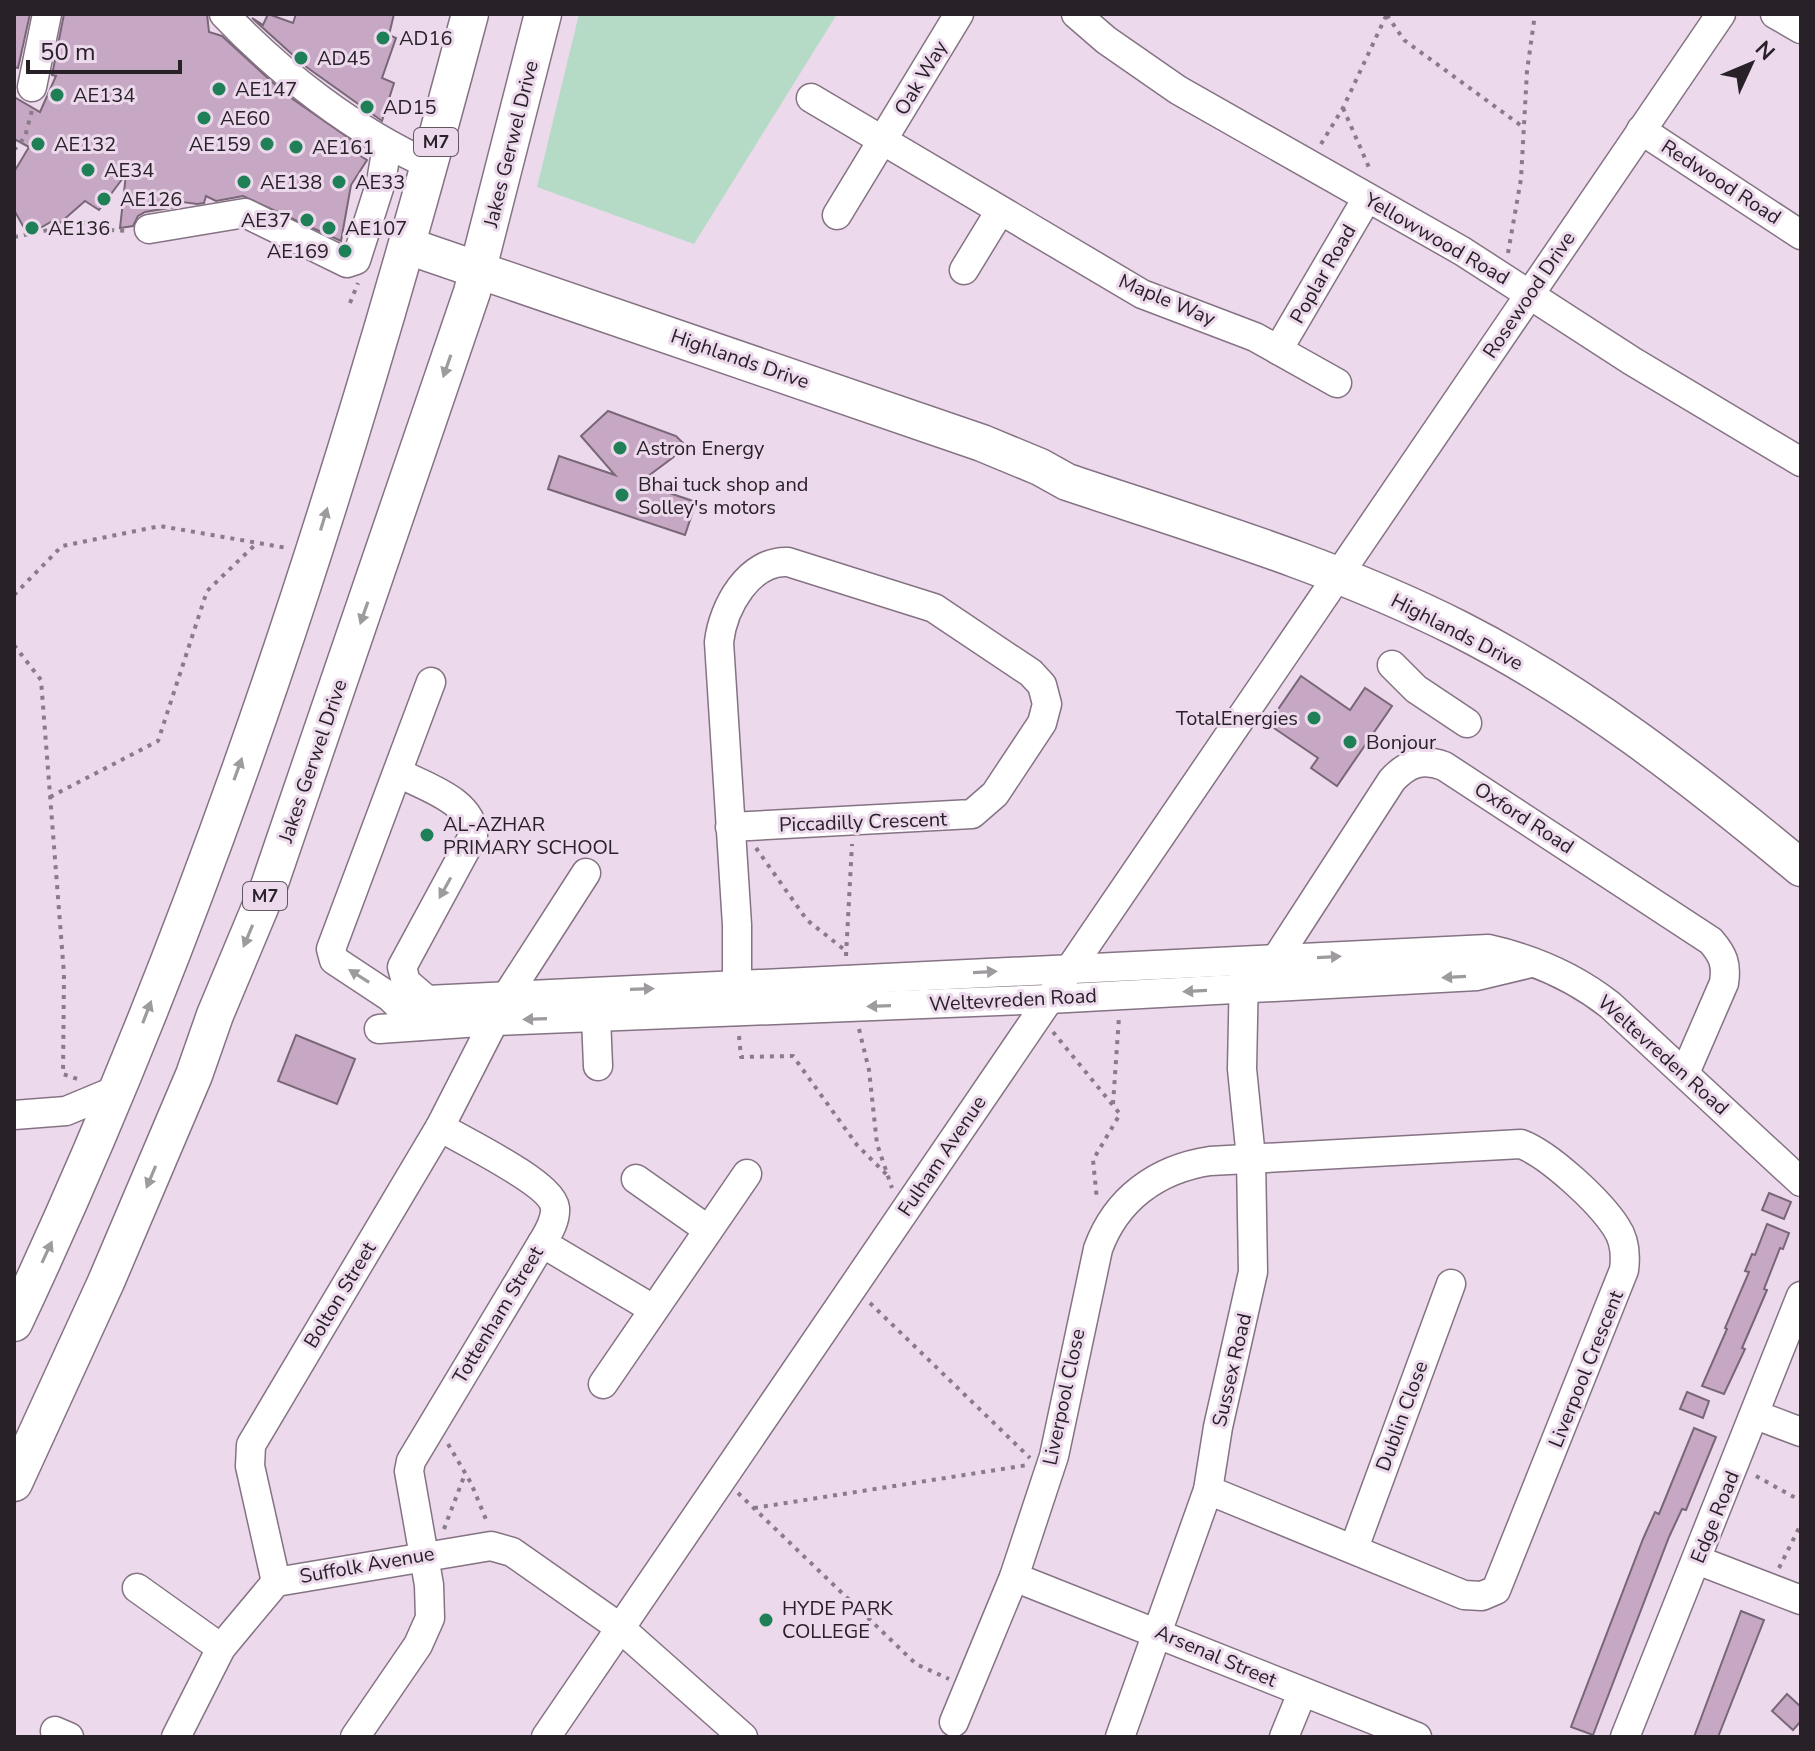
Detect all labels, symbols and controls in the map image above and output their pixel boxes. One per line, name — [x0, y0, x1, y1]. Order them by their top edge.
scale bar — [28, 24, 180, 74]
north arrow — [1711, 24, 1791, 104]
place label: AD16 — [399, 25, 452, 52]
marker: AD16 — [374, 29, 392, 47]
text: N — [1748, 34, 1781, 67]
street label: Oak Way — [888, 35, 954, 120]
text: 50 m — [40, 36, 96, 68]
place label: AD45 — [317, 45, 370, 72]
marker: AD45 — [292, 49, 310, 67]
street label: Jakes Gerwel Drive — [477, 58, 545, 231]
place label: AE147 — [235, 76, 297, 103]
marker: AE147 — [210, 80, 228, 98]
place label: AE134 — [73, 82, 135, 109]
marker: AE134 — [48, 86, 66, 104]
place label: AD15 — [383, 94, 436, 121]
marker: AD15 — [358, 98, 376, 116]
place label: AE60 — [220, 105, 270, 132]
marker: AE60 — [195, 109, 213, 127]
road number: M7 — [414, 128, 458, 156]
place label: AE132 — [54, 131, 116, 158]
place label: AE159 — [189, 131, 251, 158]
street label: Redwood Road — [1656, 133, 1786, 231]
place label: AE161 — [312, 134, 374, 161]
marker: AE132 — [29, 135, 47, 153]
marker: AE159 — [258, 135, 276, 153]
marker: AE161 — [287, 138, 305, 156]
place label: AE34 — [104, 157, 154, 184]
marker: AE34 — [79, 161, 97, 179]
place label: AE138 — [260, 169, 322, 196]
place label: AE33 — [355, 169, 405, 196]
marker: AE138 — [235, 173, 253, 191]
marker: AE33 — [330, 173, 348, 191]
place label: AE126 — [120, 186, 182, 213]
street label: Yellowwood Road — [1359, 186, 1514, 291]
marker: AE126 — [95, 190, 113, 208]
place label: AE37 — [241, 207, 291, 234]
marker: AE37 — [298, 211, 316, 229]
place label: AE136 — [48, 215, 110, 242]
place label: AE107 — [345, 215, 407, 242]
marker: AE136 — [23, 219, 41, 237]
marker: AE107 — [320, 219, 338, 237]
street label: Poplar Road — [1284, 219, 1362, 329]
street label: Rosewood Drive — [1477, 226, 1581, 364]
place label: AE169 — [267, 238, 329, 265]
marker: AE169 — [336, 242, 354, 260]
street label: Maple Way — [1114, 268, 1220, 333]
street label: Highlands Drive — [667, 323, 813, 395]
one-way arrow — [440, 355, 452, 379]
place label: Astron Energy — [636, 435, 765, 462]
marker: Astron Energy — [611, 439, 629, 457]
place label: Bhai tuck shop and Solley's motors — [638, 471, 808, 521]
marker: Bhai tuck shop and Solley's motors — [613, 486, 631, 504]
one-way arrow — [318, 507, 331, 531]
street label: Highlands Drive — [1386, 587, 1528, 677]
one-way arrow — [358, 601, 370, 625]
street label: Jakes Gerwel Drive — [272, 676, 354, 847]
place label: TotalEnergies — [1176, 705, 1298, 732]
marker: TotalEnergies — [1305, 709, 1323, 727]
place label: Bonjour — [1366, 729, 1436, 756]
marker: Bonjour — [1341, 733, 1359, 751]
one-way arrow — [233, 756, 245, 780]
street label: Oxford Road — [1469, 776, 1579, 860]
street label: Piccadilly Crescent — [778, 806, 949, 838]
place label: AL-AZHAR PRIMARY SCHOOL — [443, 811, 619, 861]
marker: AL-AZHAR PRIMARY SCHOOL — [418, 826, 436, 844]
one-way arrow — [438, 876, 451, 899]
road number: M7 — [243, 882, 287, 910]
one-way arrow — [241, 925, 254, 949]
one-way arrow — [1317, 950, 1342, 963]
one-way arrow — [973, 965, 998, 978]
one-way arrow — [349, 968, 370, 983]
one-way arrow — [1441, 970, 1466, 983]
one-way arrow — [629, 982, 655, 995]
street label: Weltevreden Road — [928, 982, 1098, 1018]
one-way arrow — [1182, 984, 1207, 997]
street label: Weltevreden Road — [1592, 989, 1734, 1121]
one-way arrow — [866, 999, 891, 1012]
one-way arrow — [141, 1000, 154, 1024]
one-way arrow — [522, 1013, 547, 1026]
street label: Fulham Avenue — [892, 1090, 992, 1222]
one-way arrow — [144, 1166, 157, 1189]
street label: Bolton Street — [298, 1236, 383, 1353]
one-way arrow — [40, 1240, 54, 1264]
street label: Tottenham Street — [446, 1240, 550, 1389]
street label: Liverpool Crescent — [1542, 1285, 1630, 1452]
street label: Sussex Road — [1206, 1311, 1258, 1429]
street label: Liverpool Close — [1036, 1326, 1092, 1468]
street label: Dublin Close — [1370, 1357, 1434, 1475]
street label: Edge Road — [1684, 1467, 1746, 1567]
street label: Suffolk Avenue — [297, 1540, 437, 1590]
place label: HYDE PARK COLLEGE — [782, 1595, 893, 1645]
marker: HYDE PARK COLLEGE — [757, 1611, 775, 1629]
street label: Arsenal Street — [1151, 1618, 1282, 1694]

